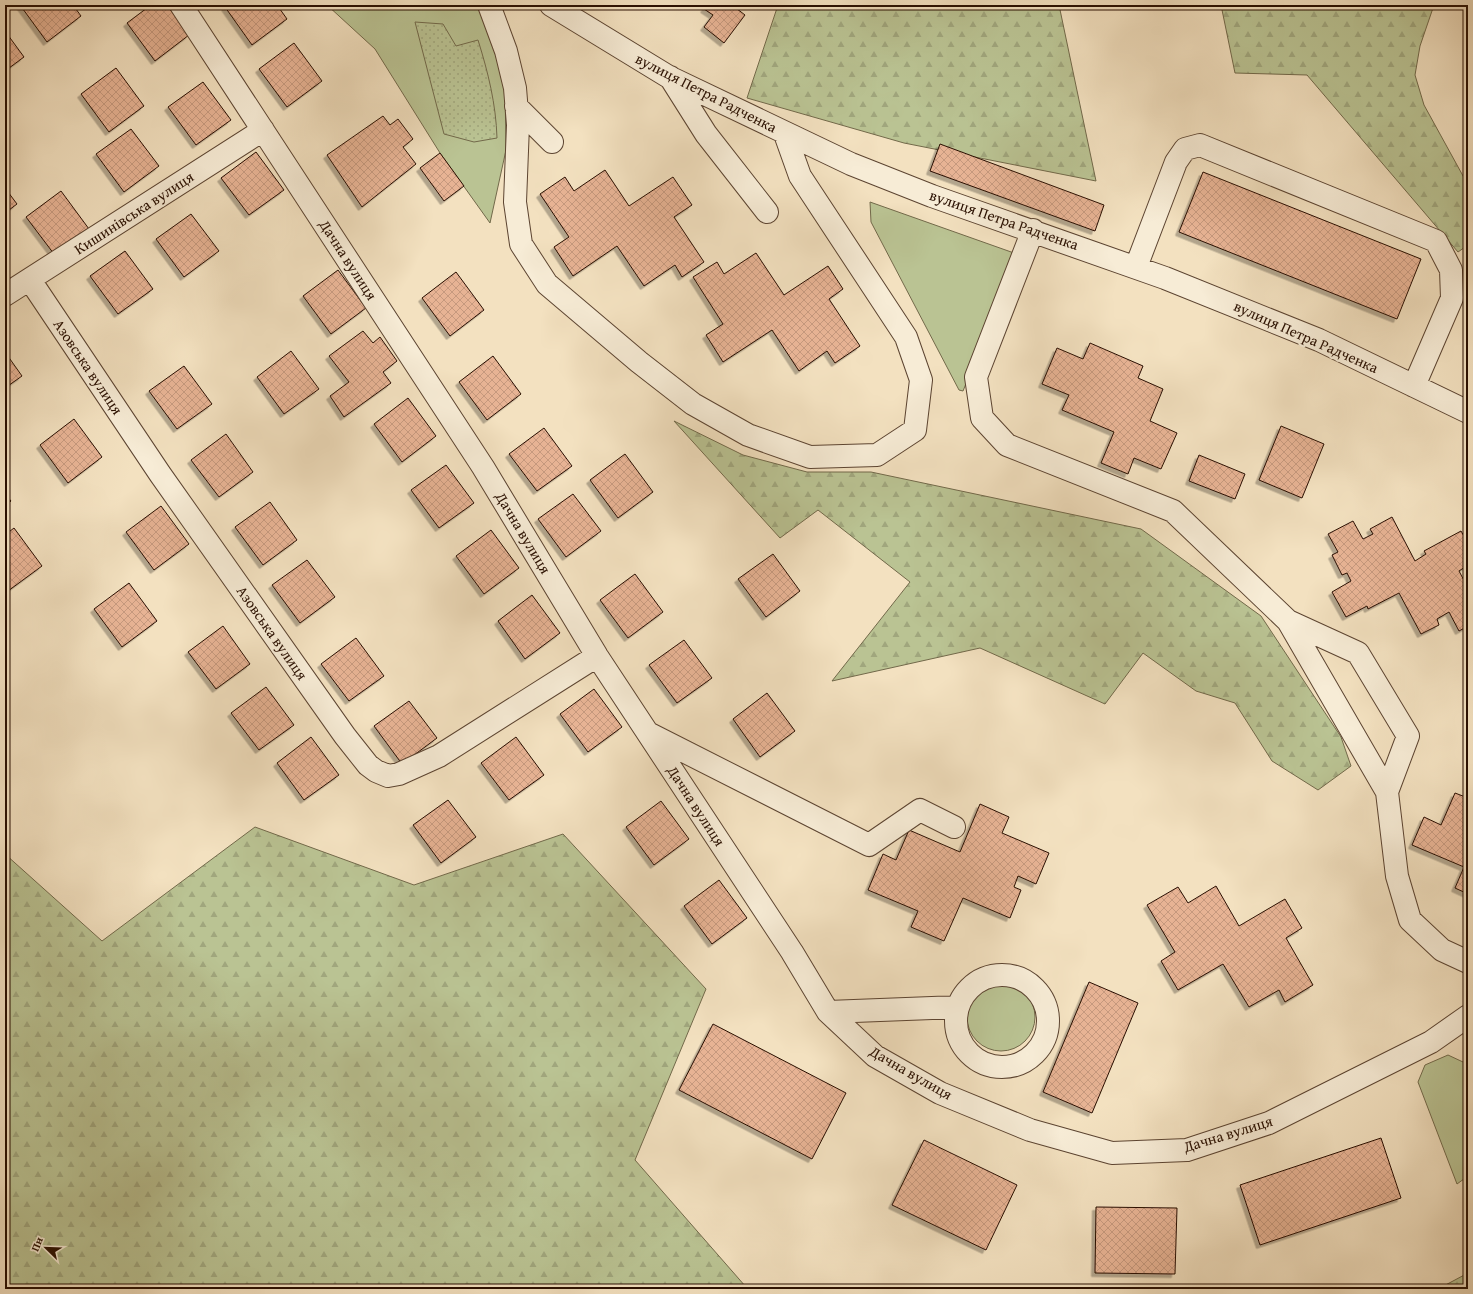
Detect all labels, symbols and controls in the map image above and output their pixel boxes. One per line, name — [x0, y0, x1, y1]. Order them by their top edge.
street label: вулиця Петра Радченка — [632, 48, 781, 138]
street label: Кишинівська вулиця — [70, 166, 198, 259]
street label: вулиця Петра Радченка — [927, 184, 1082, 255]
street label: Дачна вулиця — [314, 215, 383, 304]
street label: вулиця Петра Радченка — [1231, 295, 1383, 378]
street label: Азовська вулиця — [49, 315, 128, 419]
street label: Дачна вулиця — [490, 487, 556, 578]
street label: Азовська вулиця — [232, 581, 313, 684]
street label: Дачна вулиця — [662, 761, 731, 850]
street label: Дачна вулиця — [865, 1040, 957, 1105]
street label: Дачна вулиця — [1180, 1110, 1275, 1157]
north arrow — [26, 1228, 66, 1268]
text: Пн — [27, 1234, 47, 1254]

